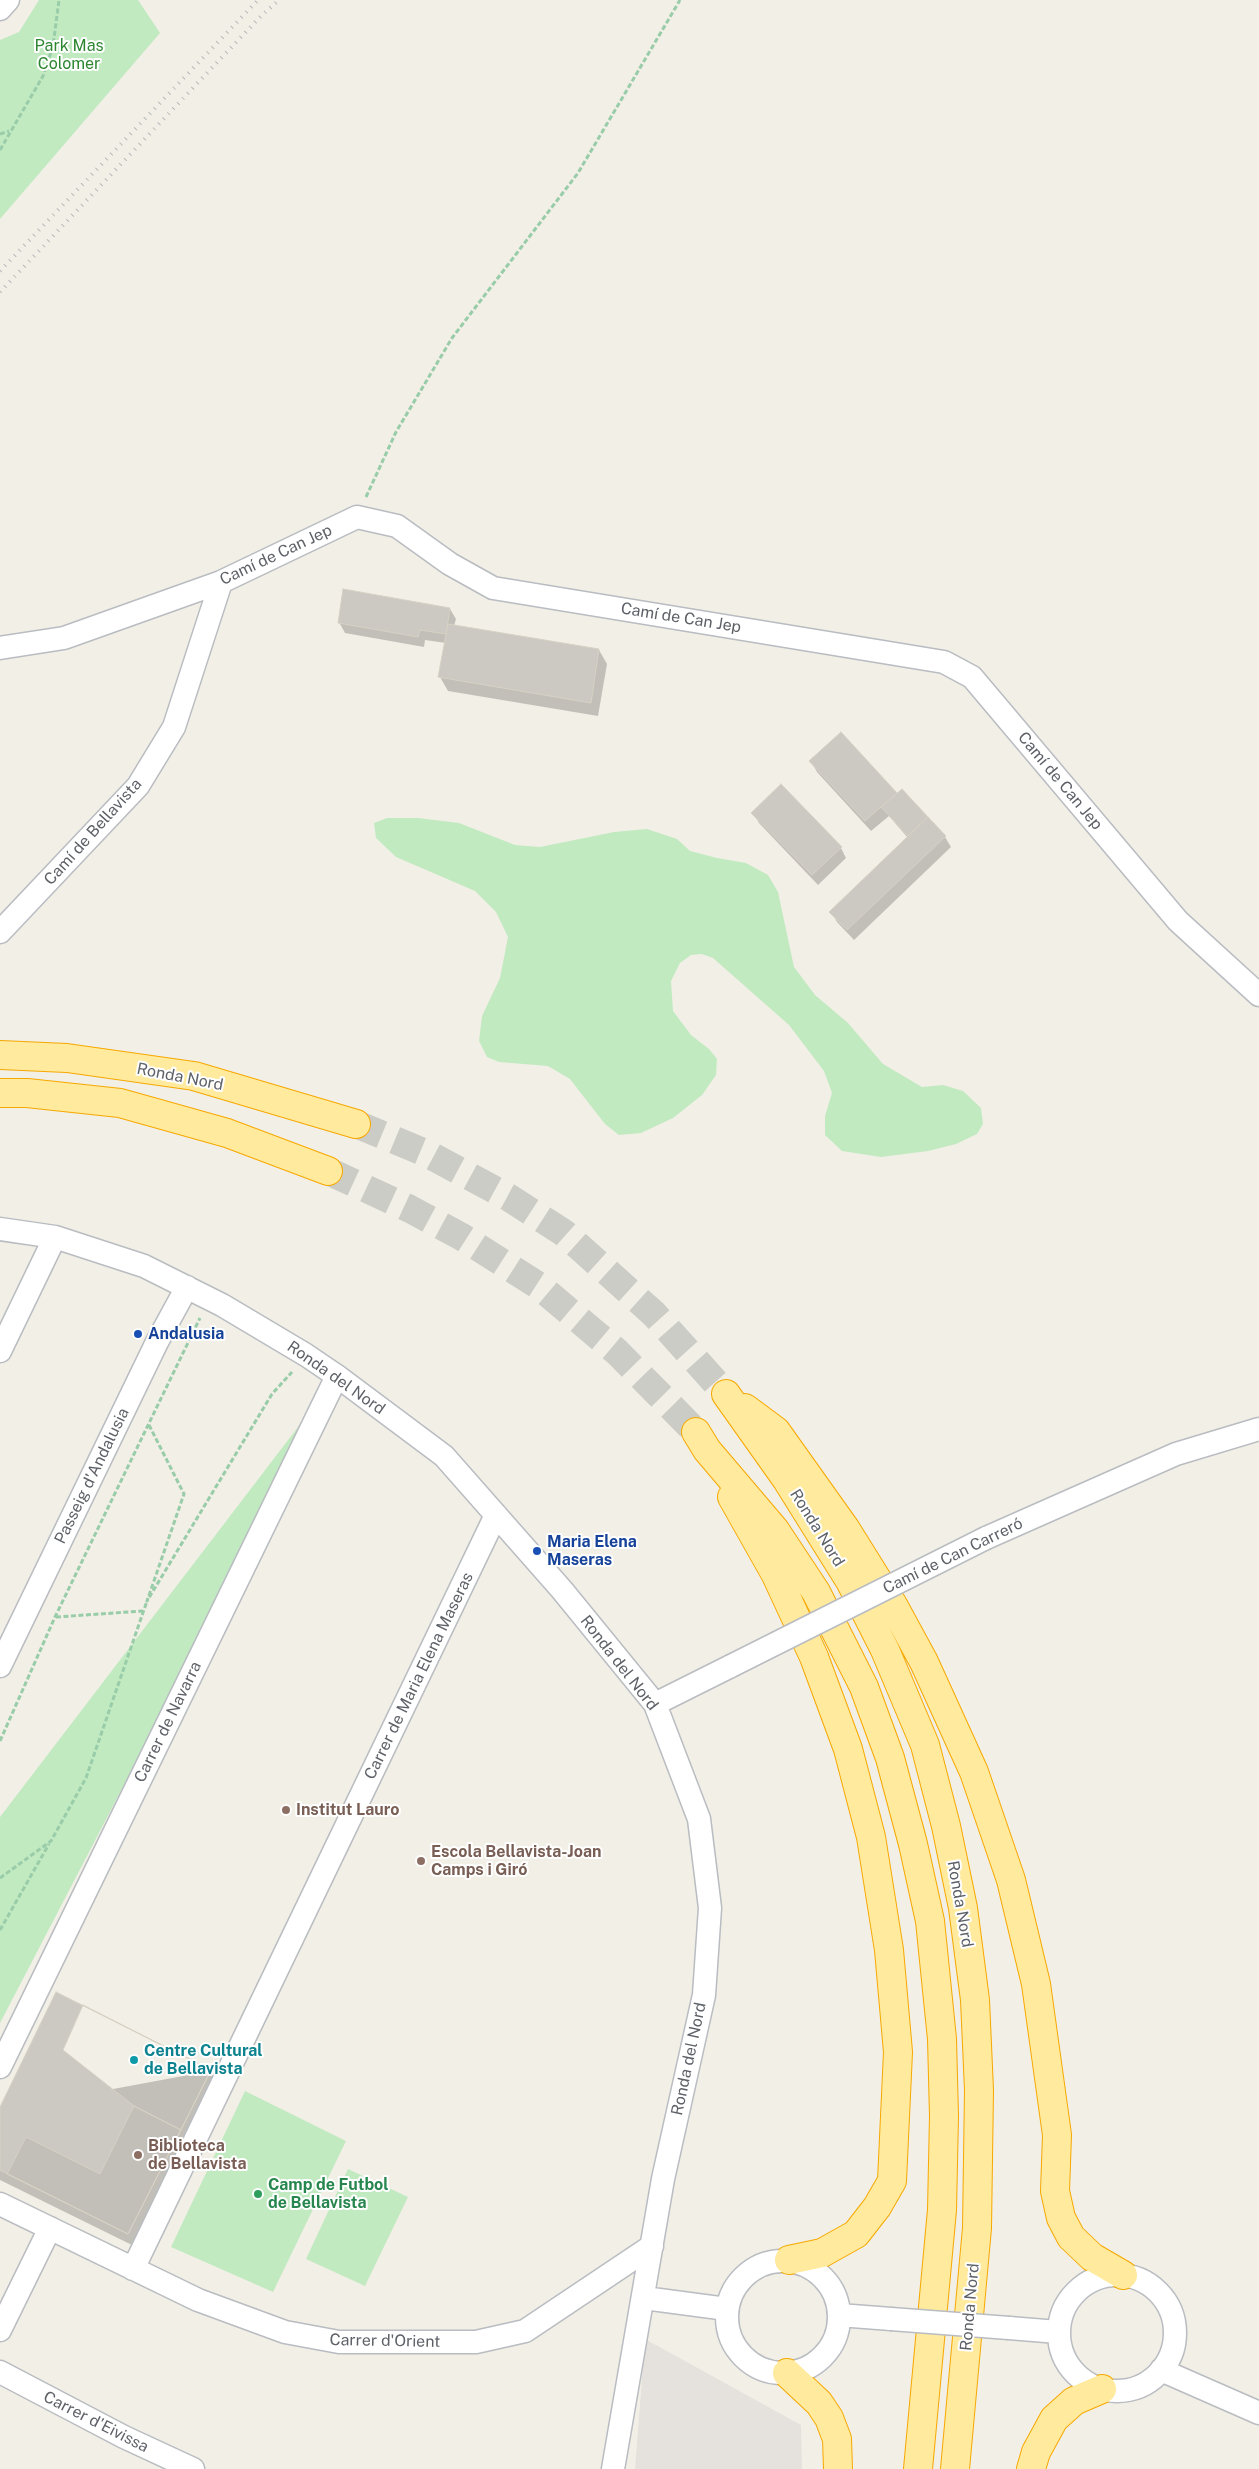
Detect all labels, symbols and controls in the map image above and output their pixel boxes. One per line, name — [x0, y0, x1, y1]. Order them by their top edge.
park label: Park Mas Colomer — [35, 36, 103, 74]
street label: Camí de Can Jep — [217, 521, 335, 589]
street label: Camí de Can Jep — [619, 599, 743, 637]
street label: Camí de Can Jep — [1014, 728, 1106, 834]
street label: Camí de Bellavista — [40, 775, 146, 889]
street label: Ronda Nord — [135, 1059, 225, 1095]
place label: Andalusia — [148, 1324, 224, 1344]
marker: Andalusia — [132, 1328, 144, 1340]
street label: Ronda del Nord — [283, 1337, 389, 1419]
street label: Passeig d'Andalusia — [51, 1405, 133, 1547]
street label: Ronda Nord — [786, 1486, 848, 1570]
street label: Camí de Can Carreró — [880, 1514, 1026, 1598]
place label: Maria Elena Maseras — [547, 1532, 637, 1570]
marker: Maria Elena Maseras — [531, 1545, 543, 1557]
street label: Carrer de Maria Elena Maseras — [360, 1569, 478, 1783]
street label: Ronda del Nord — [576, 1612, 662, 1714]
street label: Carrer de Navarra — [130, 1658, 206, 1786]
place label: Institut Lauro — [296, 1800, 400, 1820]
marker: Institut Lauro — [280, 1804, 292, 1816]
place label: Escola Bellavista-Joan Camps i Giró — [431, 1842, 601, 1880]
marker: Escola Bellavista-Joan Camps i Giró — [415, 1855, 427, 1867]
street label: Ronda Nord — [943, 1859, 977, 1949]
street label: Ronda del Nord — [668, 2001, 710, 2117]
place label: Centre Cultural de Bellavista — [144, 2041, 263, 2079]
marker: Centre Cultural de Bellavista — [128, 2054, 140, 2066]
place label: Biblioteca de Bellavista — [148, 2136, 247, 2174]
marker: Biblioteca de Bellavista — [132, 2149, 144, 2161]
place label: Camp de Futbol de Bellavista — [268, 2175, 389, 2213]
marker: Camp de Futbol de Bellavista — [252, 2188, 264, 2200]
street label: Ronda Nord — [957, 2262, 983, 2352]
street label: Carrer d'Orient — [329, 2330, 441, 2352]
street label: Carrer d'Eivissa — [40, 2387, 152, 2457]

